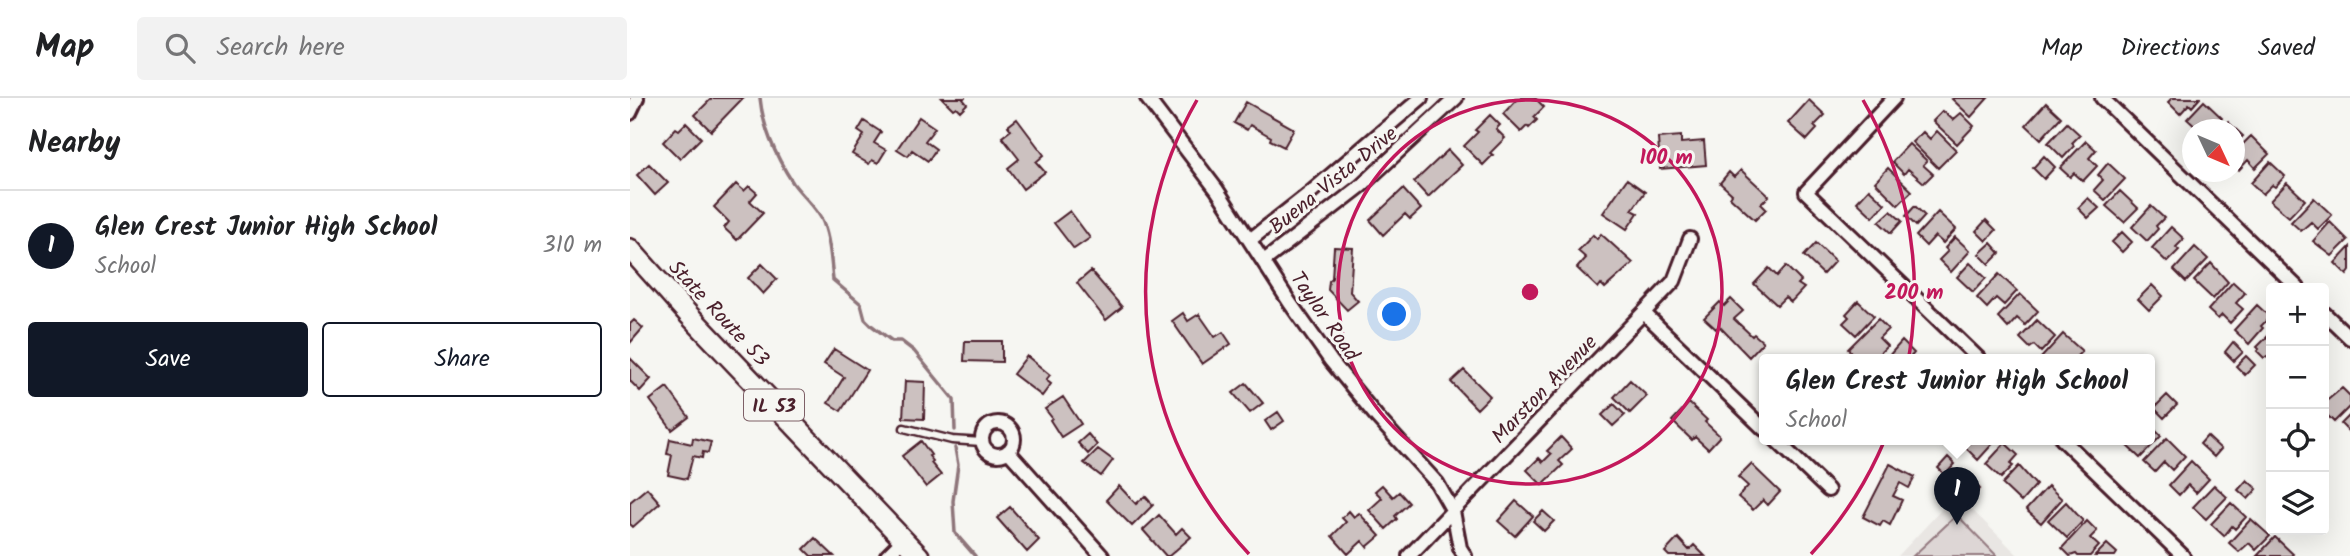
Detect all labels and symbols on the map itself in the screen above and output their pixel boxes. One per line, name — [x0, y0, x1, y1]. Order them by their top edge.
street label: Buena Vista Drive — [1262, 118, 1406, 244]
north arrow — [2182, 119, 2245, 182]
text: 100 m — [1639, 142, 1693, 175]
street label: State Route 53 — [659, 253, 776, 375]
street label: Taylor Road — [1281, 265, 1367, 369]
text: 200 m — [1884, 277, 1944, 310]
centre of rings — [1518, 280, 1542, 304]
your location — [1377, 297, 1411, 331]
street label: Marston Avenue — [1484, 327, 1606, 452]
road number: IL 53 — [744, 390, 804, 420]
pin: 1 — [1934, 467, 1980, 525]

